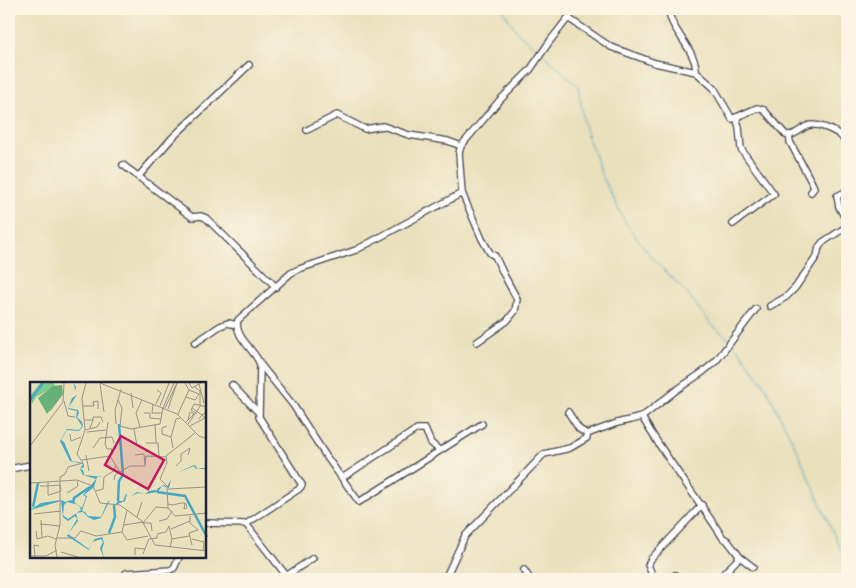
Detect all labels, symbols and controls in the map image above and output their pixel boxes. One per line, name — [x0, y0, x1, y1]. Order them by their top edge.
inset map — [30, 382, 206, 558]

